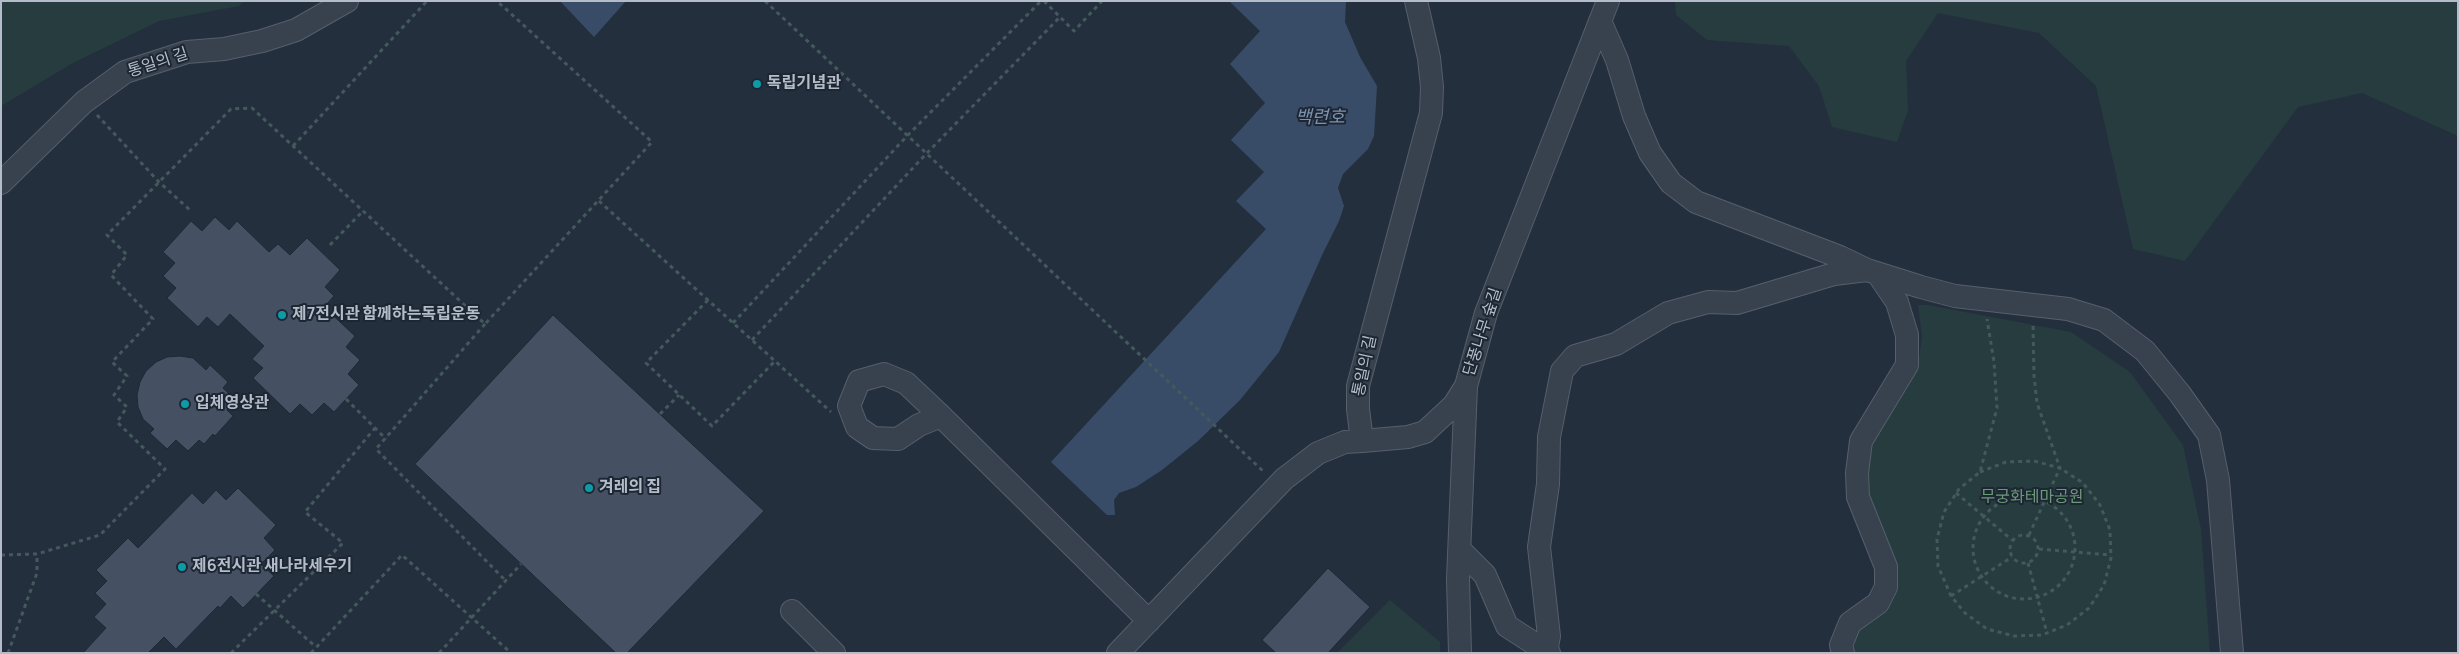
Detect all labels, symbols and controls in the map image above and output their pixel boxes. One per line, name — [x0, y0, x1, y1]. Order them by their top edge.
street label: 통일의 길 — [126, 44, 190, 82]
place label: 독립기념관 — [767, 74, 841, 94]
marker: 독립기념관 — [751, 78, 763, 90]
water label: 백련호 — [1295, 107, 1345, 129]
street label: 단풍나무 숲길 — [1460, 286, 1506, 378]
place label: 제7전시관 함께하는독립운동 — [292, 305, 480, 325]
marker: 제7전시관 함께하는독립운동 — [276, 309, 288, 321]
street label: 통일의 길 — [1349, 334, 1381, 398]
place label: 입체영상관 — [195, 394, 269, 414]
marker: 입체영상관 — [179, 398, 191, 410]
place label: 겨레의 집 — [599, 478, 661, 498]
marker: 겨레의 집 — [583, 482, 595, 494]
park label: 무궁화테마공원 — [1980, 488, 2084, 508]
place label: 제6전시관 새나라세우기 — [192, 557, 352, 577]
marker: 제6전시관 새나라세우기 — [176, 561, 188, 573]

